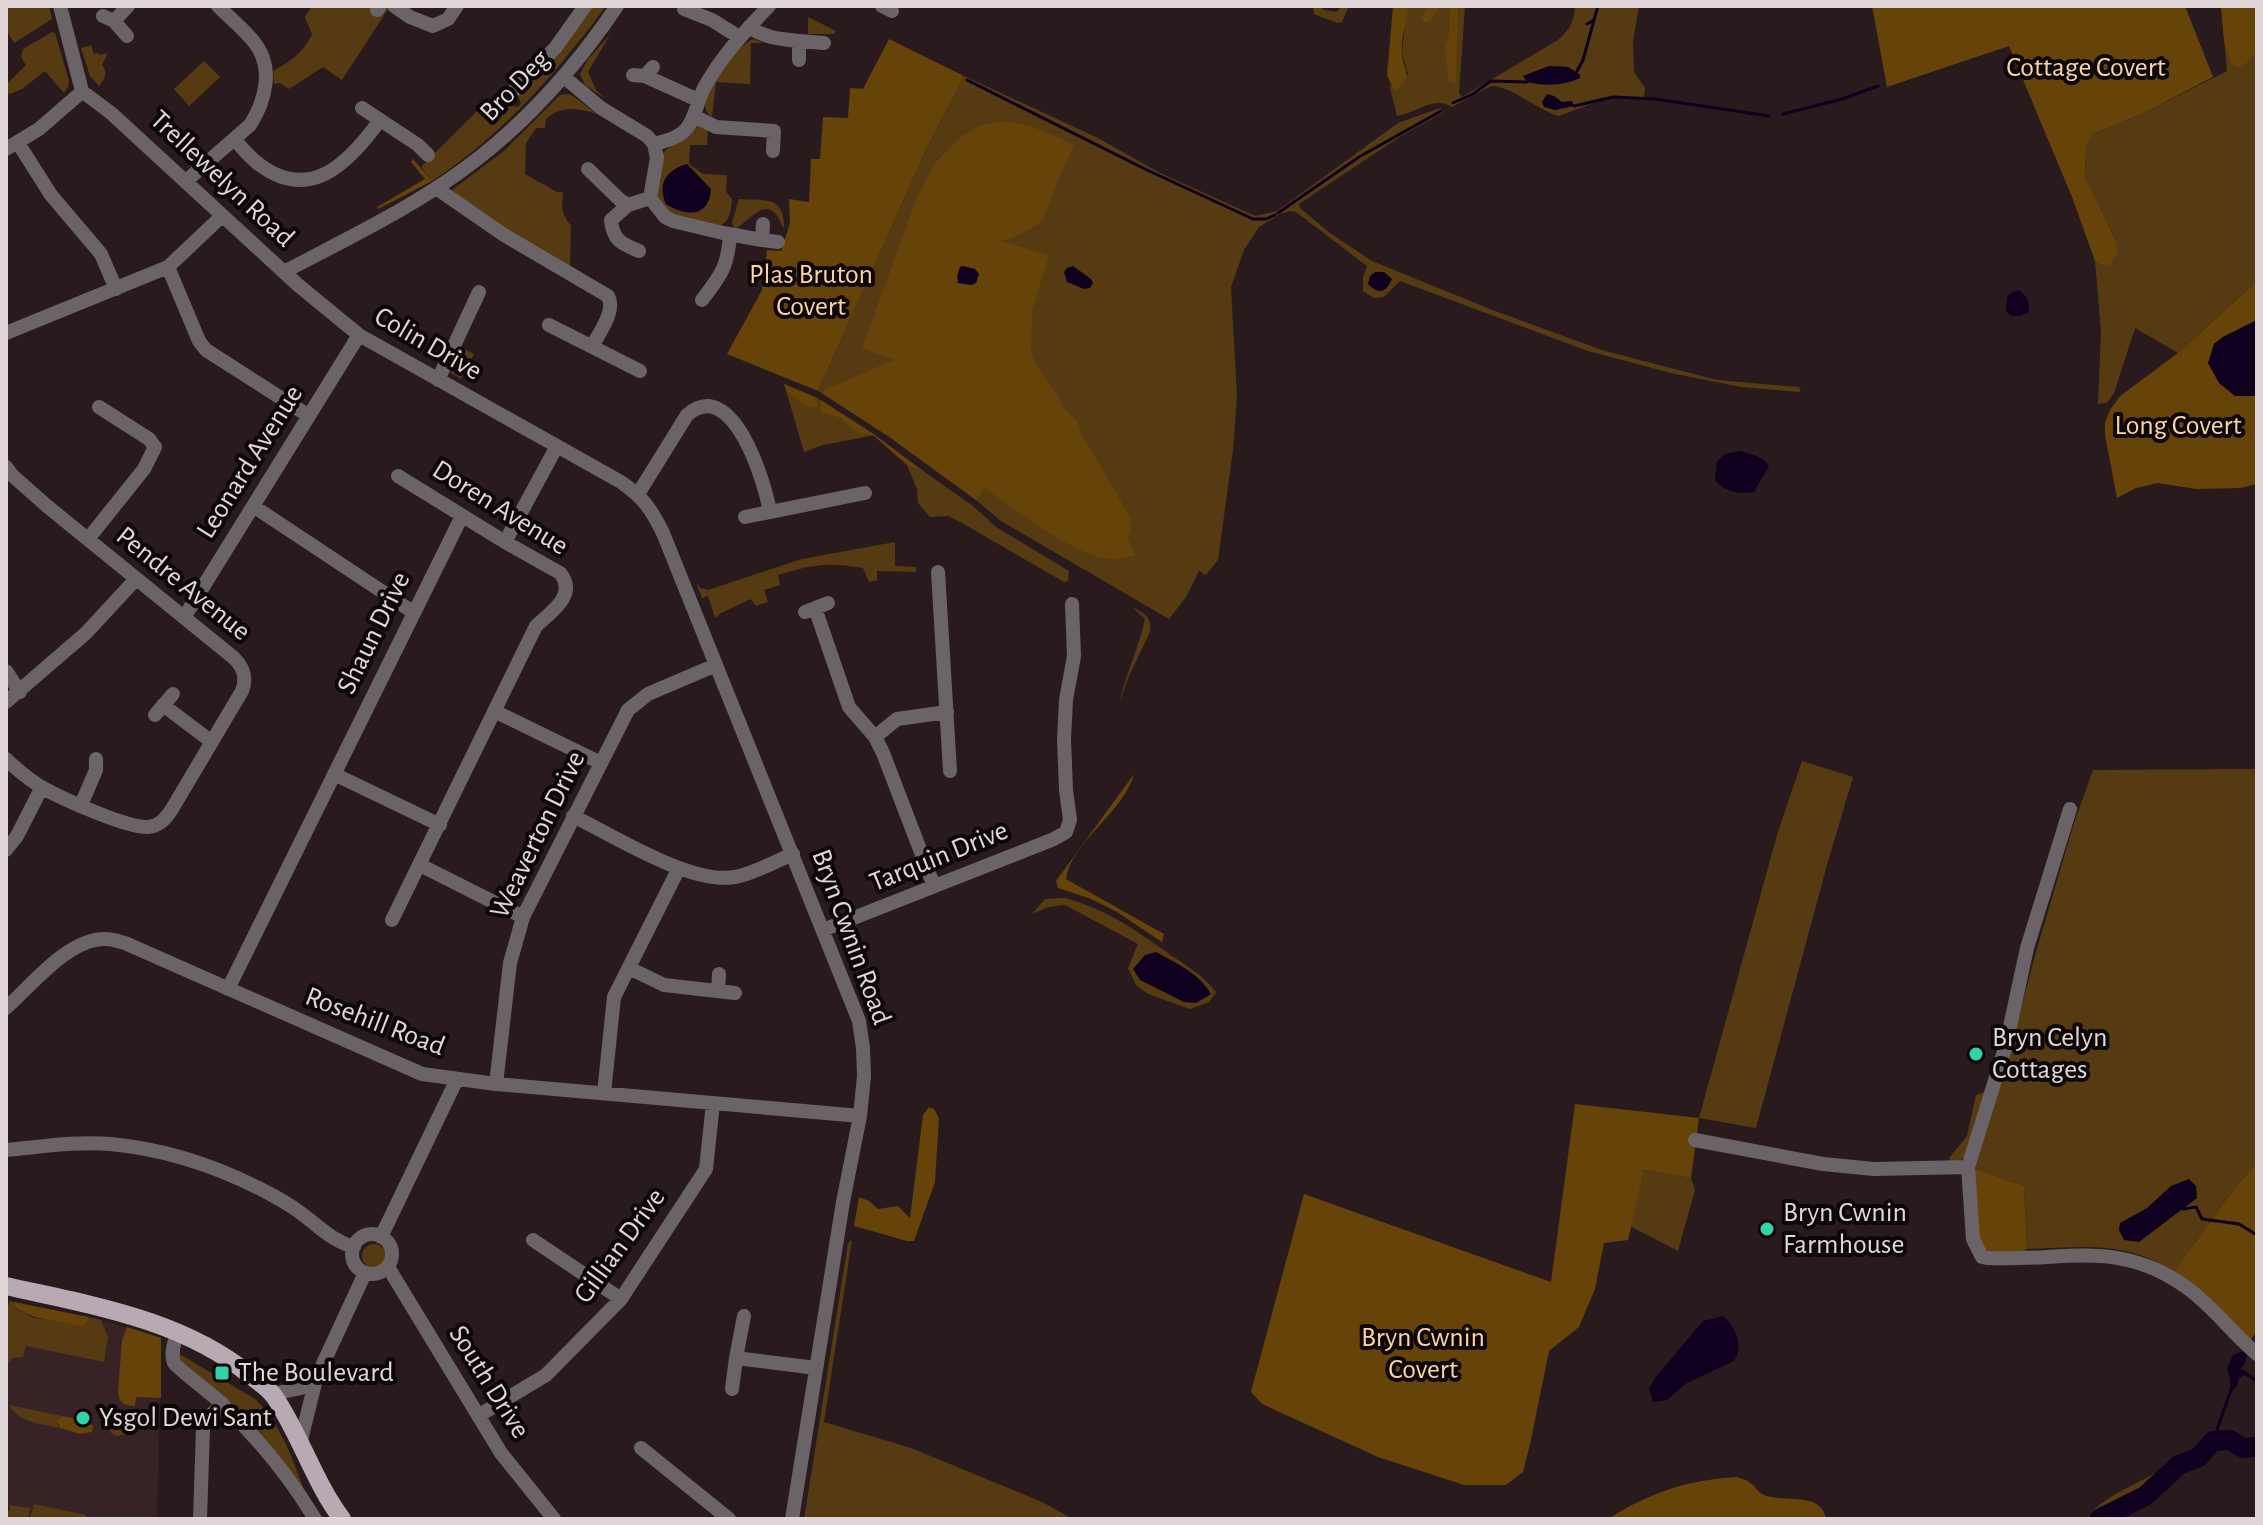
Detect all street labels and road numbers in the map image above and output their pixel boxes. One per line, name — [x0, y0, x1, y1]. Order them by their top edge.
street label: Bro Deg — [475, 45, 555, 127]
street label: Trellewelyn Road — [145, 105, 299, 253]
street label: Colin Drive — [370, 302, 486, 386]
street label: Leonard Avenue — [192, 381, 308, 543]
street label: Doren Avenue — [427, 455, 573, 561]
street label: Pendre Avenue — [111, 522, 255, 646]
street label: Shaun Drive — [333, 568, 415, 698]
street label: Weaverton Drive — [486, 747, 590, 923]
street label: Tarquin Drive — [866, 817, 1012, 897]
street label: Bryn Cwnin Road — [806, 846, 896, 1028]
street label: Rosehill Road — [301, 983, 449, 1061]
street label: Gillian Drive — [569, 1184, 671, 1308]
street label: South Drive — [443, 1321, 535, 1443]

